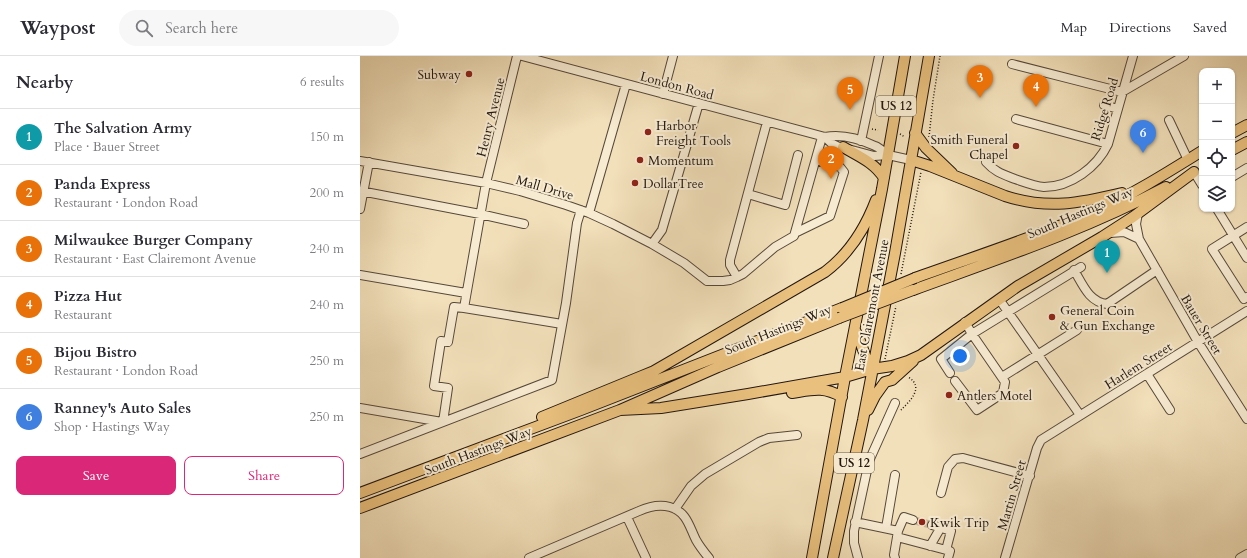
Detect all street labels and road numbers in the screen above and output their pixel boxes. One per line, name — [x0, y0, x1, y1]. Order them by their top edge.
street label: London Road — [638, 67, 716, 104]
street label: Henry Avenue — [472, 75, 510, 159]
street label: Ridge Road — [1087, 76, 1123, 143]
road number: US 12 — [876, 96, 916, 116]
street label: Mall Drive — [514, 171, 576, 205]
street label: South Hastings Way — [1025, 182, 1136, 243]
street label: East Clairemont Avenue — [850, 238, 894, 373]
street label: Bauer Street — [1176, 291, 1226, 358]
street label: South Hastings Way — [722, 300, 834, 360]
street label: Harlem Street — [1101, 338, 1176, 394]
street label: South Hastings Way — [422, 422, 535, 480]
road number: US 12 — [834, 453, 874, 473]
street label: Martin Street — [993, 458, 1031, 533]

